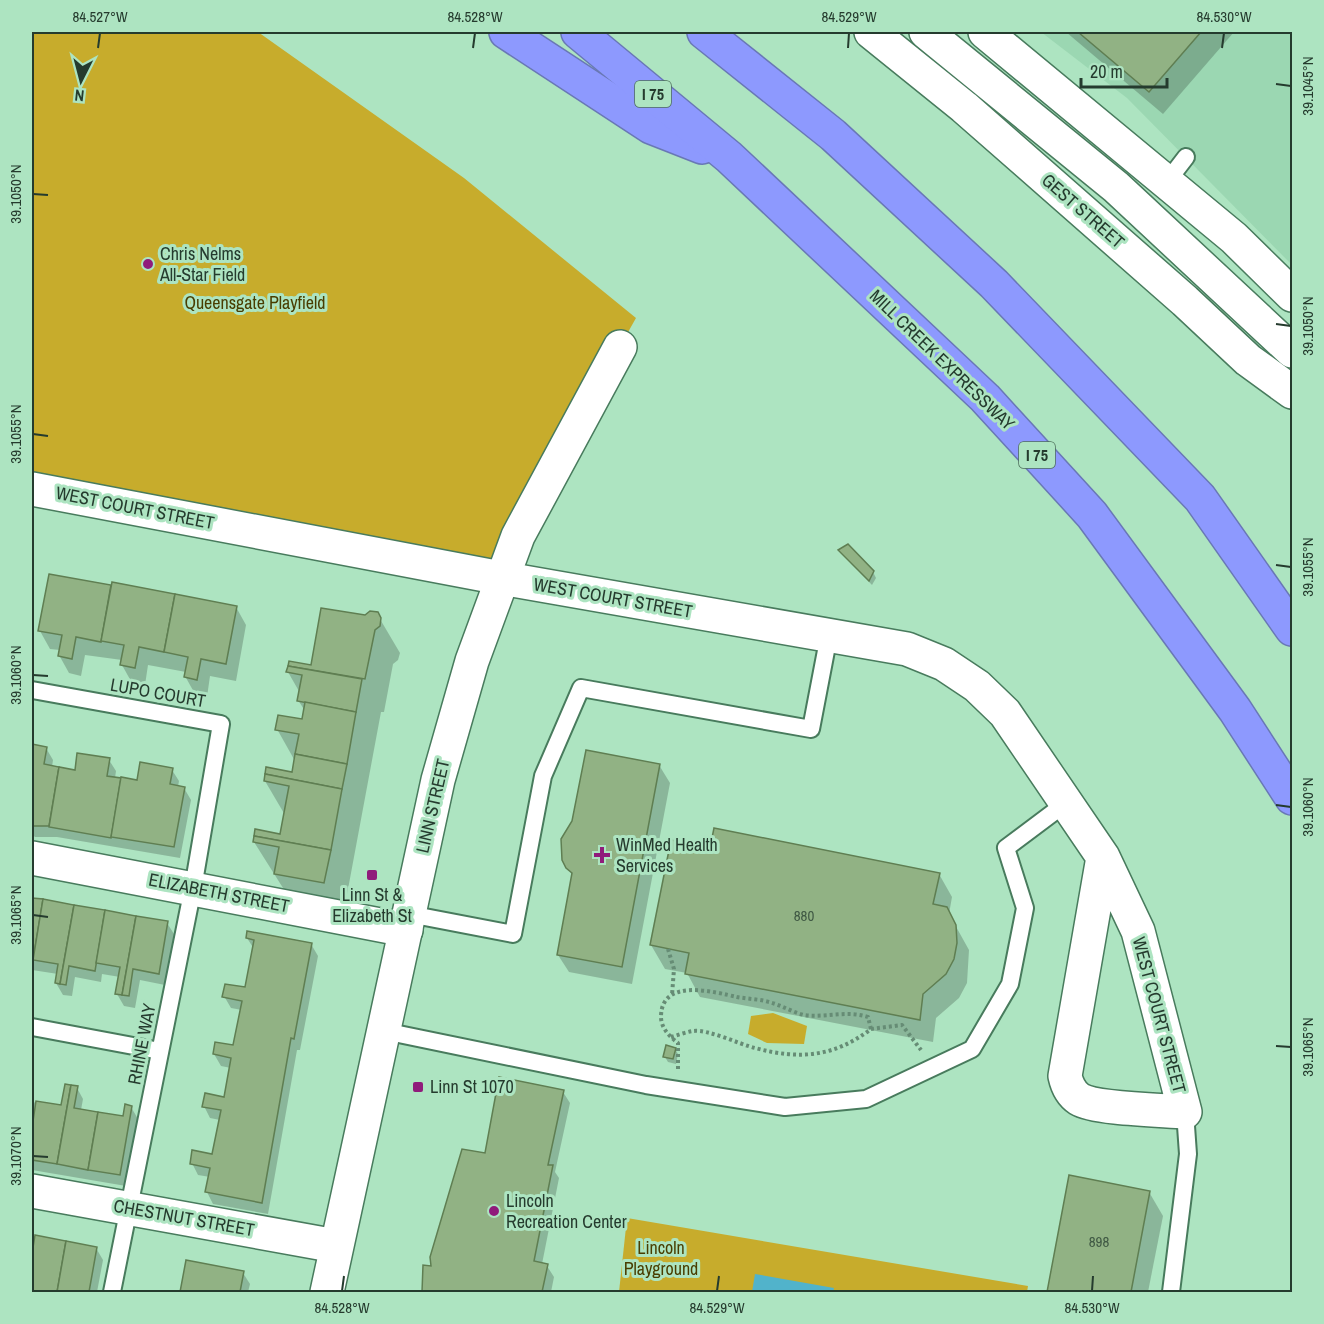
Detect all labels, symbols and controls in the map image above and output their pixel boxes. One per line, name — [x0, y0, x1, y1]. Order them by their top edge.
text: 84.527°W — [72, 6, 128, 27]
text: 84.528°W — [447, 6, 503, 27]
text: 84.529°W — [821, 6, 877, 27]
text: 84.530°W — [1196, 6, 1252, 27]
north arrow — [51, 51, 111, 111]
scale bar — [1081, 51, 1166, 89]
text: 39.1045°N — [1297, 56, 1318, 116]
text: 20 m — [1090, 59, 1123, 84]
road number: I 75 — [635, 81, 671, 107]
text: N — [74, 84, 85, 107]
text: 39.1050°N — [5, 164, 26, 224]
street label: GEST STREET — [1037, 168, 1130, 254]
place label: Chris Nelms All-Star Field — [159, 241, 245, 287]
marker: Chris Nelms All-Star Field — [141, 257, 155, 271]
street label: MILL CREEK EXPRESSWAY — [864, 284, 1021, 436]
park label: Queensgate Playfield — [184, 290, 326, 315]
text: 39.1050°N — [1297, 296, 1318, 356]
text: 39.1055°N — [5, 404, 26, 464]
road number: I 75 — [1019, 442, 1055, 468]
street label: WEST COURT STREET — [54, 480, 216, 535]
text: 39.1055°N — [1297, 537, 1318, 597]
street label: WEST COURT STREET — [532, 571, 694, 624]
text: 39.1060°N — [5, 645, 26, 705]
street label: LUPO COURT — [108, 672, 208, 713]
street label: LINN STREET — [410, 756, 455, 855]
text: 39.1060°N — [1297, 777, 1318, 837]
place label: WinMed Health Services — [616, 832, 718, 878]
marker: WinMed Health Services — [593, 846, 611, 864]
street label: ELIZABETH STREET — [147, 867, 292, 918]
marker: Linn St & Elizabeth St — [365, 868, 379, 882]
place label: Linn St & Elizabeth St — [332, 882, 412, 928]
text: 39.1065°N — [5, 885, 26, 945]
house number: 880 — [794, 905, 814, 926]
street label: WEST COURT STREET — [1127, 934, 1192, 1096]
street label: RHINE WAY — [121, 1001, 162, 1087]
text: 39.1065°N — [1297, 1017, 1318, 1077]
place label: Linn St 1070 — [430, 1074, 514, 1099]
marker: Linn St 1070 — [411, 1080, 425, 1094]
text: 39.1070°N — [5, 1126, 26, 1186]
place label: Lincoln Recreation Center — [506, 1188, 627, 1234]
street label: CHESTNUT STREET — [112, 1193, 256, 1242]
marker: Lincoln Recreation Center — [487, 1204, 501, 1218]
house number: 898 — [1089, 1231, 1109, 1252]
park label: Lincoln Playground — [624, 1235, 698, 1281]
text: 84.528°W — [314, 1297, 370, 1318]
text: 84.529°W — [689, 1297, 745, 1318]
text: 84.530°W — [1064, 1297, 1120, 1318]

